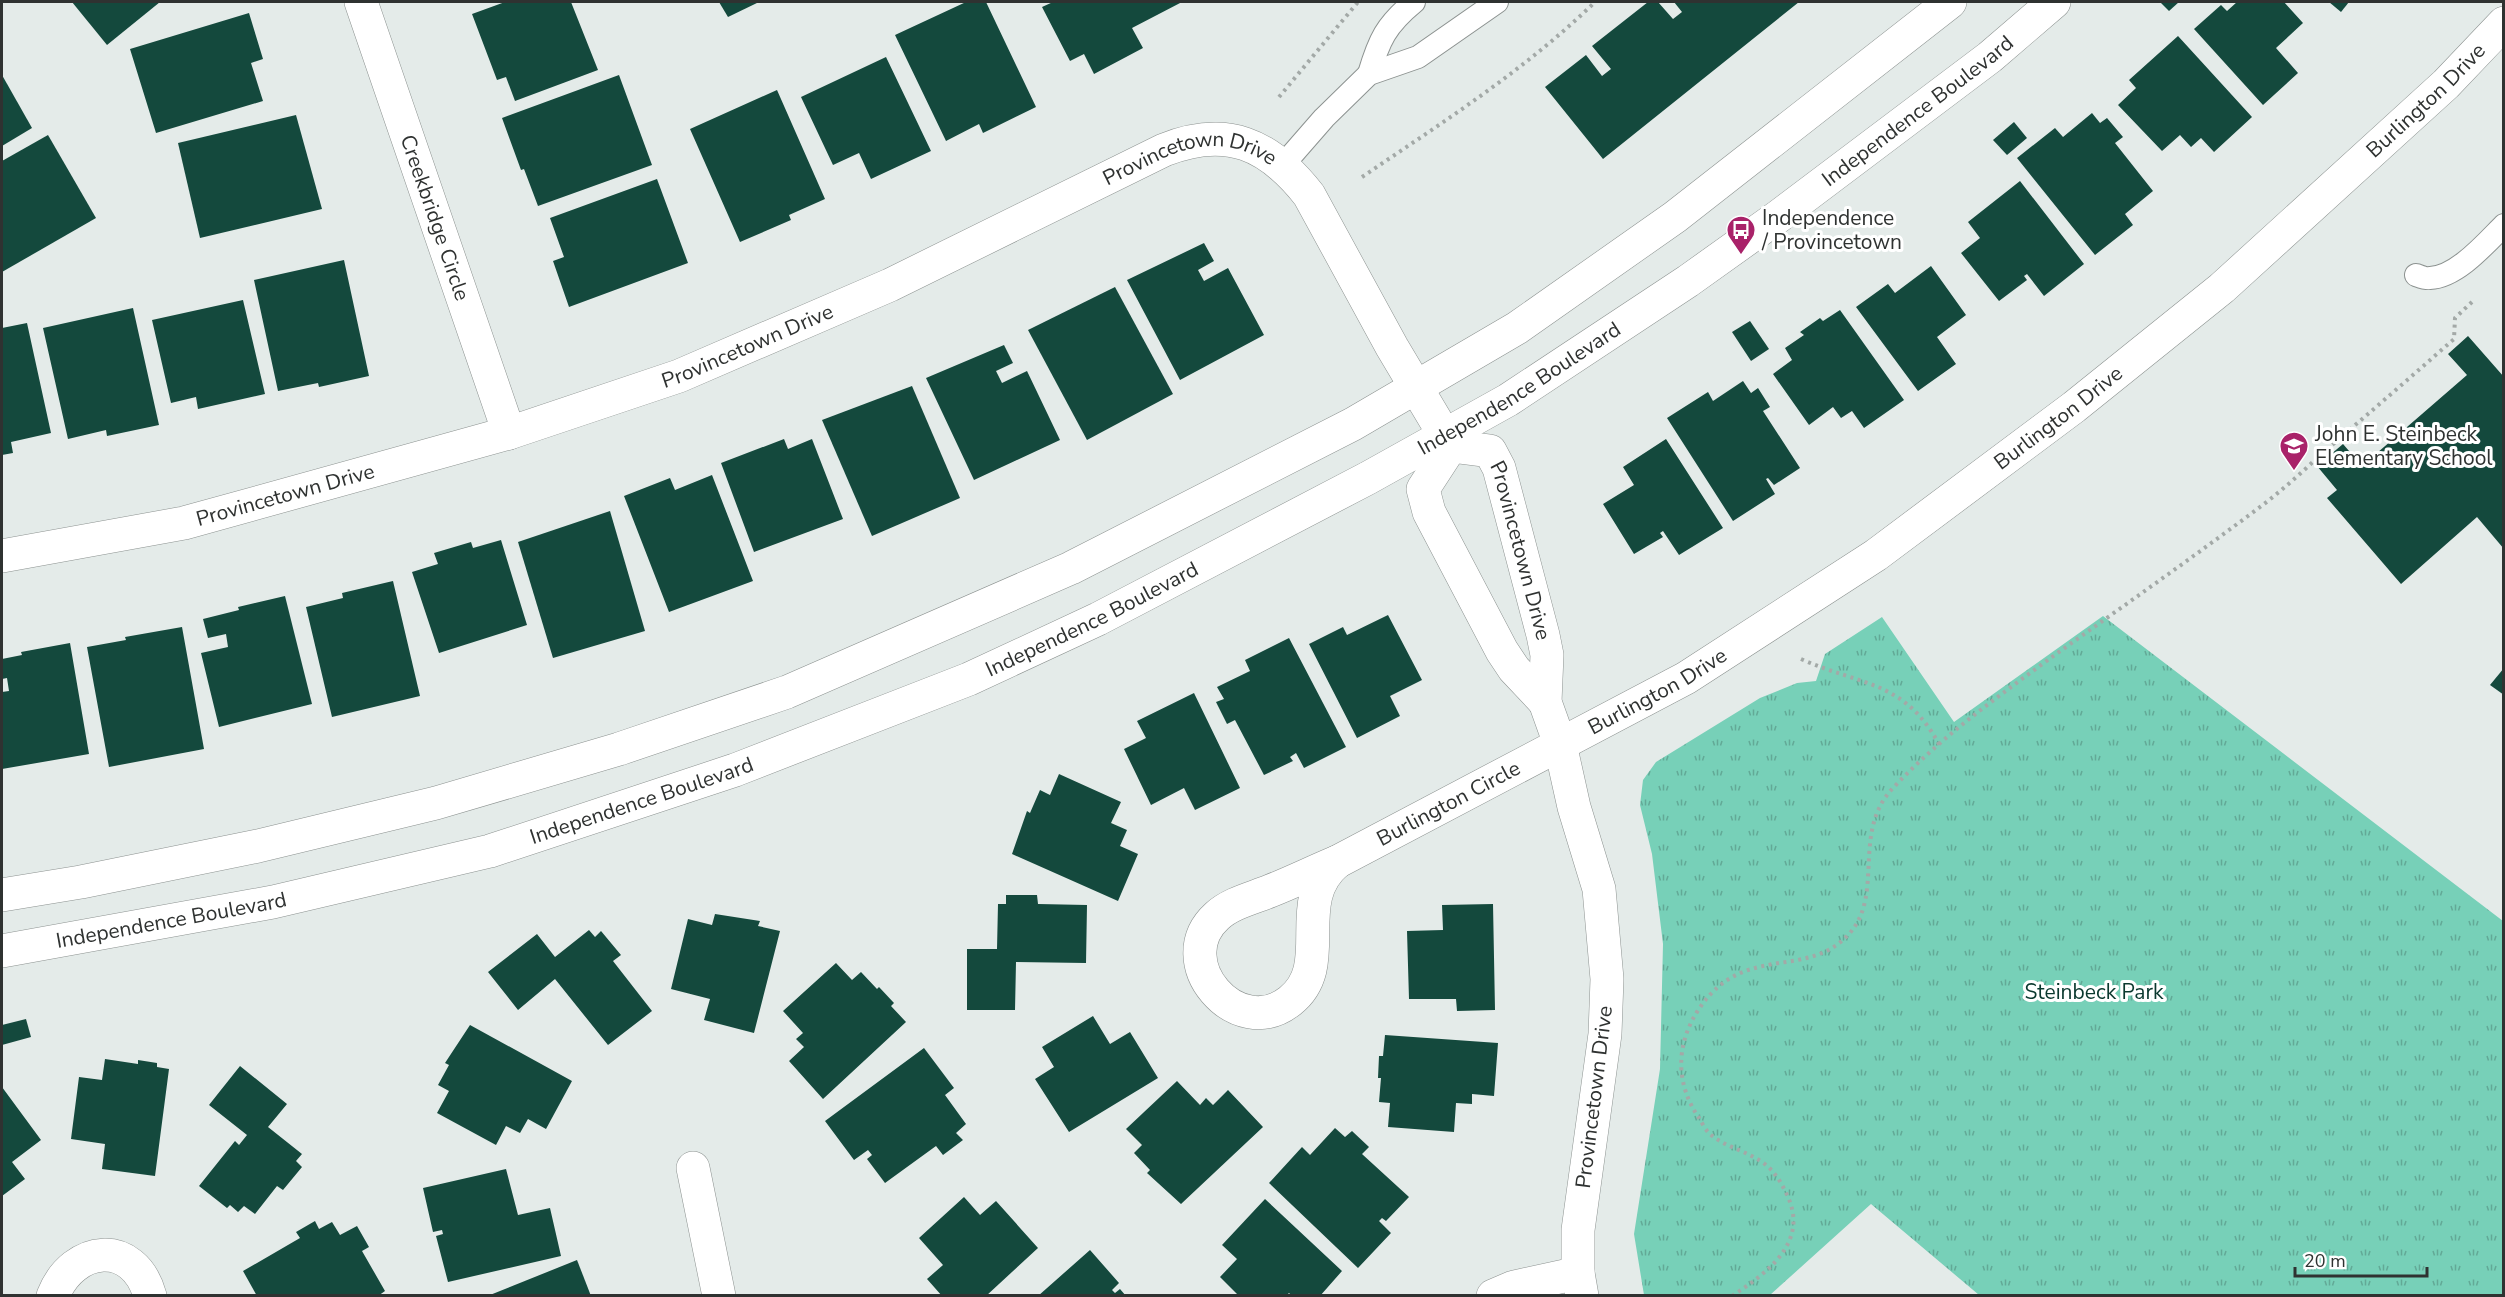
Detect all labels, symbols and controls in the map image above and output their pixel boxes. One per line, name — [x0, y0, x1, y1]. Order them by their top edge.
street label: Independence Boulevard — [1816, 29, 2019, 193]
street label: Burlington Drive — [2360, 37, 2492, 164]
street label: Provincetown Drive — [1098, 125, 1283, 192]
street label: Creekbridge Circle — [394, 131, 476, 304]
place label: Independence / Provincetown — [1761, 204, 1902, 256]
bus stop icon: Independence / Provincetown — [1725, 214, 1757, 256]
street label: Provincetown Drive — [658, 297, 837, 395]
street label: Independence Boulevard — [1413, 315, 1626, 462]
street label: Burlington Drive — [1988, 359, 2128, 476]
place label: John E. Steinbeck Elementary School — [2314, 420, 2493, 472]
school or university icon: John E. Steinbeck Elementary School — [2278, 430, 2310, 472]
street label: Provincetown Drive — [1484, 456, 1558, 643]
street label: Provincetown Drive — [193, 457, 378, 533]
street label: Independence Boulevard — [981, 555, 1203, 683]
street label: Burlington Drive — [1583, 641, 1732, 741]
street label: Independence Boulevard — [526, 750, 757, 851]
street label: Burlington Circle — [1372, 754, 1525, 853]
street label: Independence Boulevard — [54, 885, 289, 955]
park label: Steinbeck Park — [2024, 978, 2164, 1006]
street label: Provincetown Drive — [1569, 1004, 1619, 1190]
scale bar — [2295, 1240, 2427, 1278]
text: 20 m — [2304, 1249, 2346, 1273]

